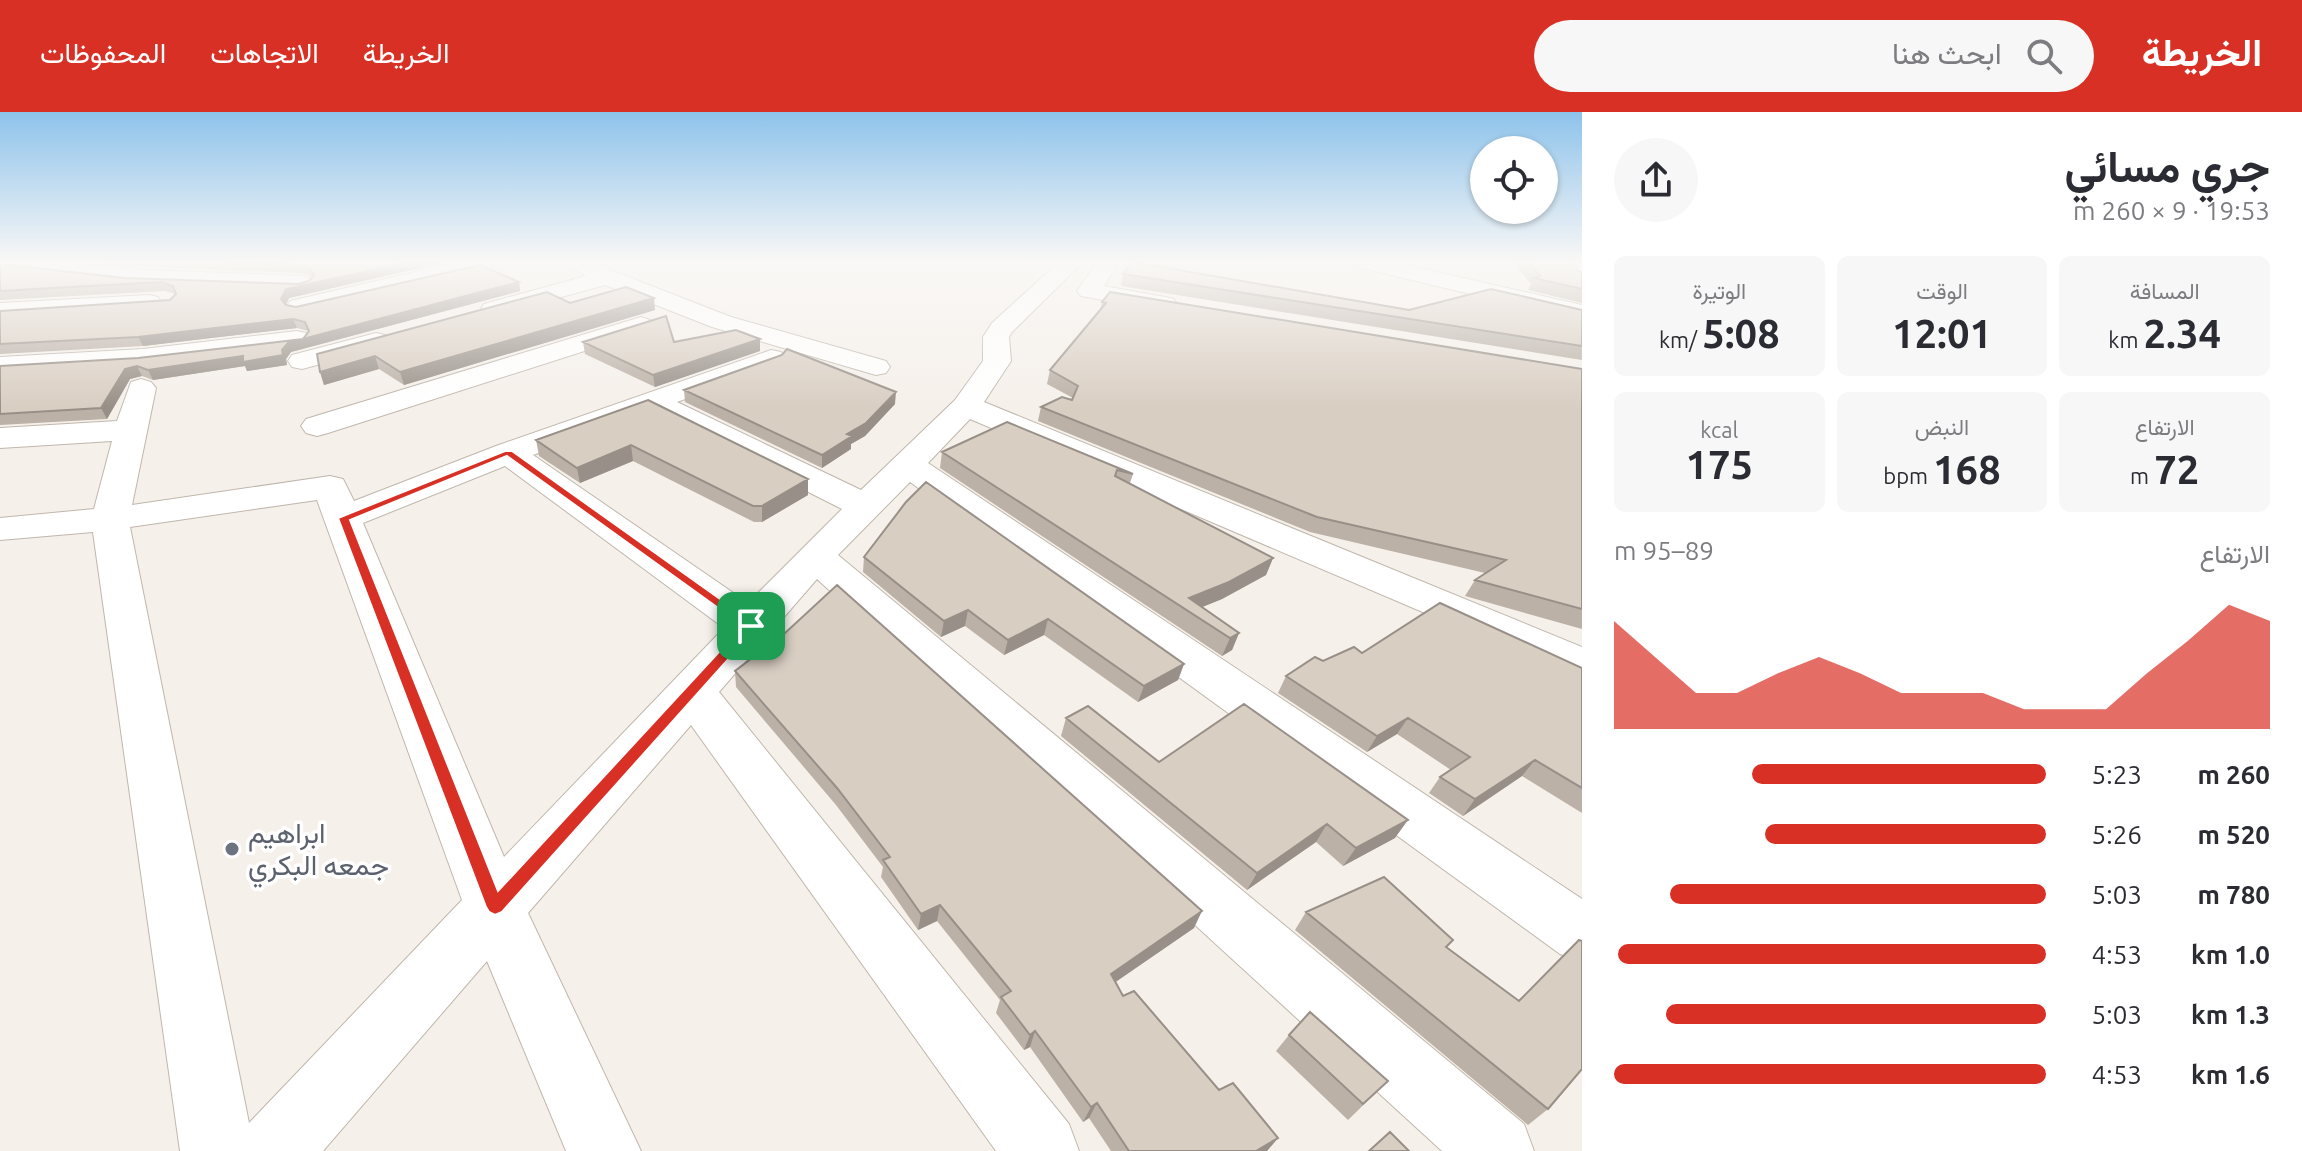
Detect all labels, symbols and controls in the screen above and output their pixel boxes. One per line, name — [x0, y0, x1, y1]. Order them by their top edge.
search box — [1534, 20, 2094, 92]
text: الخريطة — [2142, 31, 2262, 73]
icon: search — [2022, 34, 2066, 78]
text: ابحث هنا — [1892, 36, 2002, 70]
text: المحفوظات — [40, 37, 166, 68]
text: الاتجاهات — [210, 37, 319, 68]
text: الخريطة — [363, 37, 449, 68]
map controls — [1470, 136, 1558, 224]
button: locate — [1470, 136, 1558, 224]
button: share — [1614, 138, 1698, 222]
text: جري مسائي — [2064, 141, 2270, 190]
text: 19:53 · 9 × 260 m — [2073, 196, 2270, 225]
text: الوتيرة — [1692, 278, 1746, 303]
text: الوقت — [1916, 278, 1968, 303]
text: المسافة — [2130, 278, 2200, 303]
text: 5:08 — [1702, 311, 1780, 356]
text: 12:01 — [1892, 311, 1992, 356]
text: 2.34 — [2143, 311, 2221, 356]
text: /km — [1659, 327, 1702, 352]
text: km — [2108, 327, 2143, 352]
text: النبض — [1915, 414, 1969, 439]
text: الارتفاع — [2135, 414, 2195, 439]
text: kcal — [1700, 417, 1738, 442]
text: 175 — [1685, 442, 1753, 487]
text: 168 — [1933, 447, 2001, 492]
text: 72 — [2154, 447, 2199, 492]
text: bpm — [1883, 463, 1933, 488]
text: m — [2130, 463, 2154, 488]
text: 89–95 m — [1614, 536, 1714, 565]
text: الارتفاع — [2199, 539, 2270, 568]
pin — [717, 592, 785, 660]
icon: arrive — [729, 604, 773, 648]
text: 5:23 — [2092, 760, 2142, 789]
text: 260 m — [2197, 760, 2270, 789]
place label: ابراهيم جمعه البكري — [248, 817, 389, 888]
text: 5:26 — [2092, 820, 2142, 849]
text: 520 m — [2197, 820, 2270, 849]
marker: ابراهيم جمعه البكري — [223, 840, 241, 858]
text: 5:03 — [2092, 880, 2142, 909]
text: 780 m — [2197, 880, 2270, 909]
text: 4:53 — [2092, 940, 2142, 969]
text: 1.0 km — [2191, 940, 2270, 969]
text: 5:03 — [2092, 1000, 2142, 1029]
text: 1.3 km — [2191, 1000, 2270, 1029]
text: 4:53 — [2092, 1060, 2142, 1089]
text: 1.6 km — [2191, 1060, 2270, 1089]

